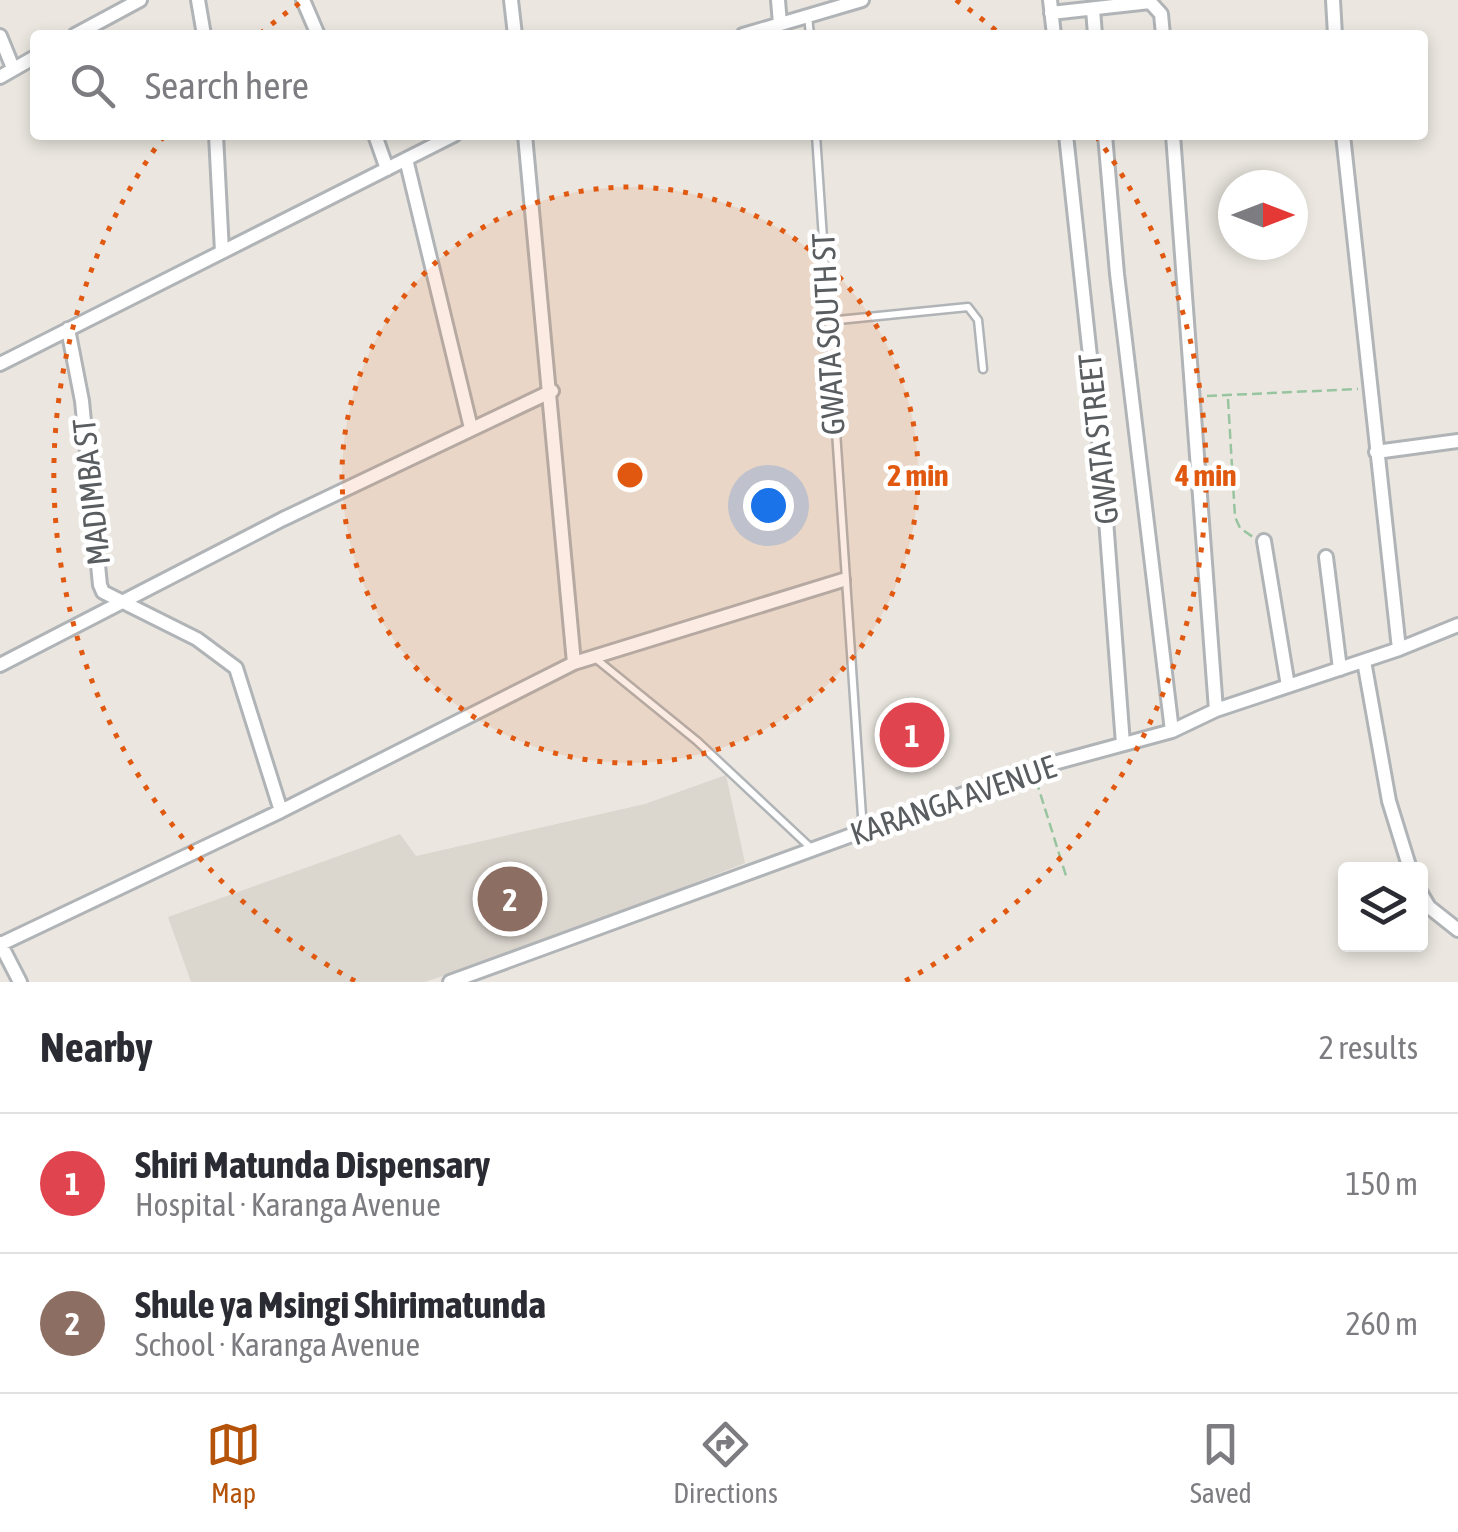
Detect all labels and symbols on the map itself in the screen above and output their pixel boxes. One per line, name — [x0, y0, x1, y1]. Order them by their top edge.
north arrow — [1218, 170, 1308, 260]
street label: GWATA SOUTH ST — [804, 232, 852, 436]
street label: GWATA STREET — [1071, 352, 1125, 526]
street label: MADIMBA ST — [65, 417, 117, 567]
centre of rings — [612, 457, 648, 493]
text: 2 min — [887, 458, 949, 492]
text: 4 min — [1174, 458, 1237, 492]
your location — [743, 480, 794, 531]
pin: 1 — [880, 698, 944, 772]
street label: KARANGA AVENUE — [845, 747, 1061, 852]
pin: 2 — [478, 862, 542, 936]

